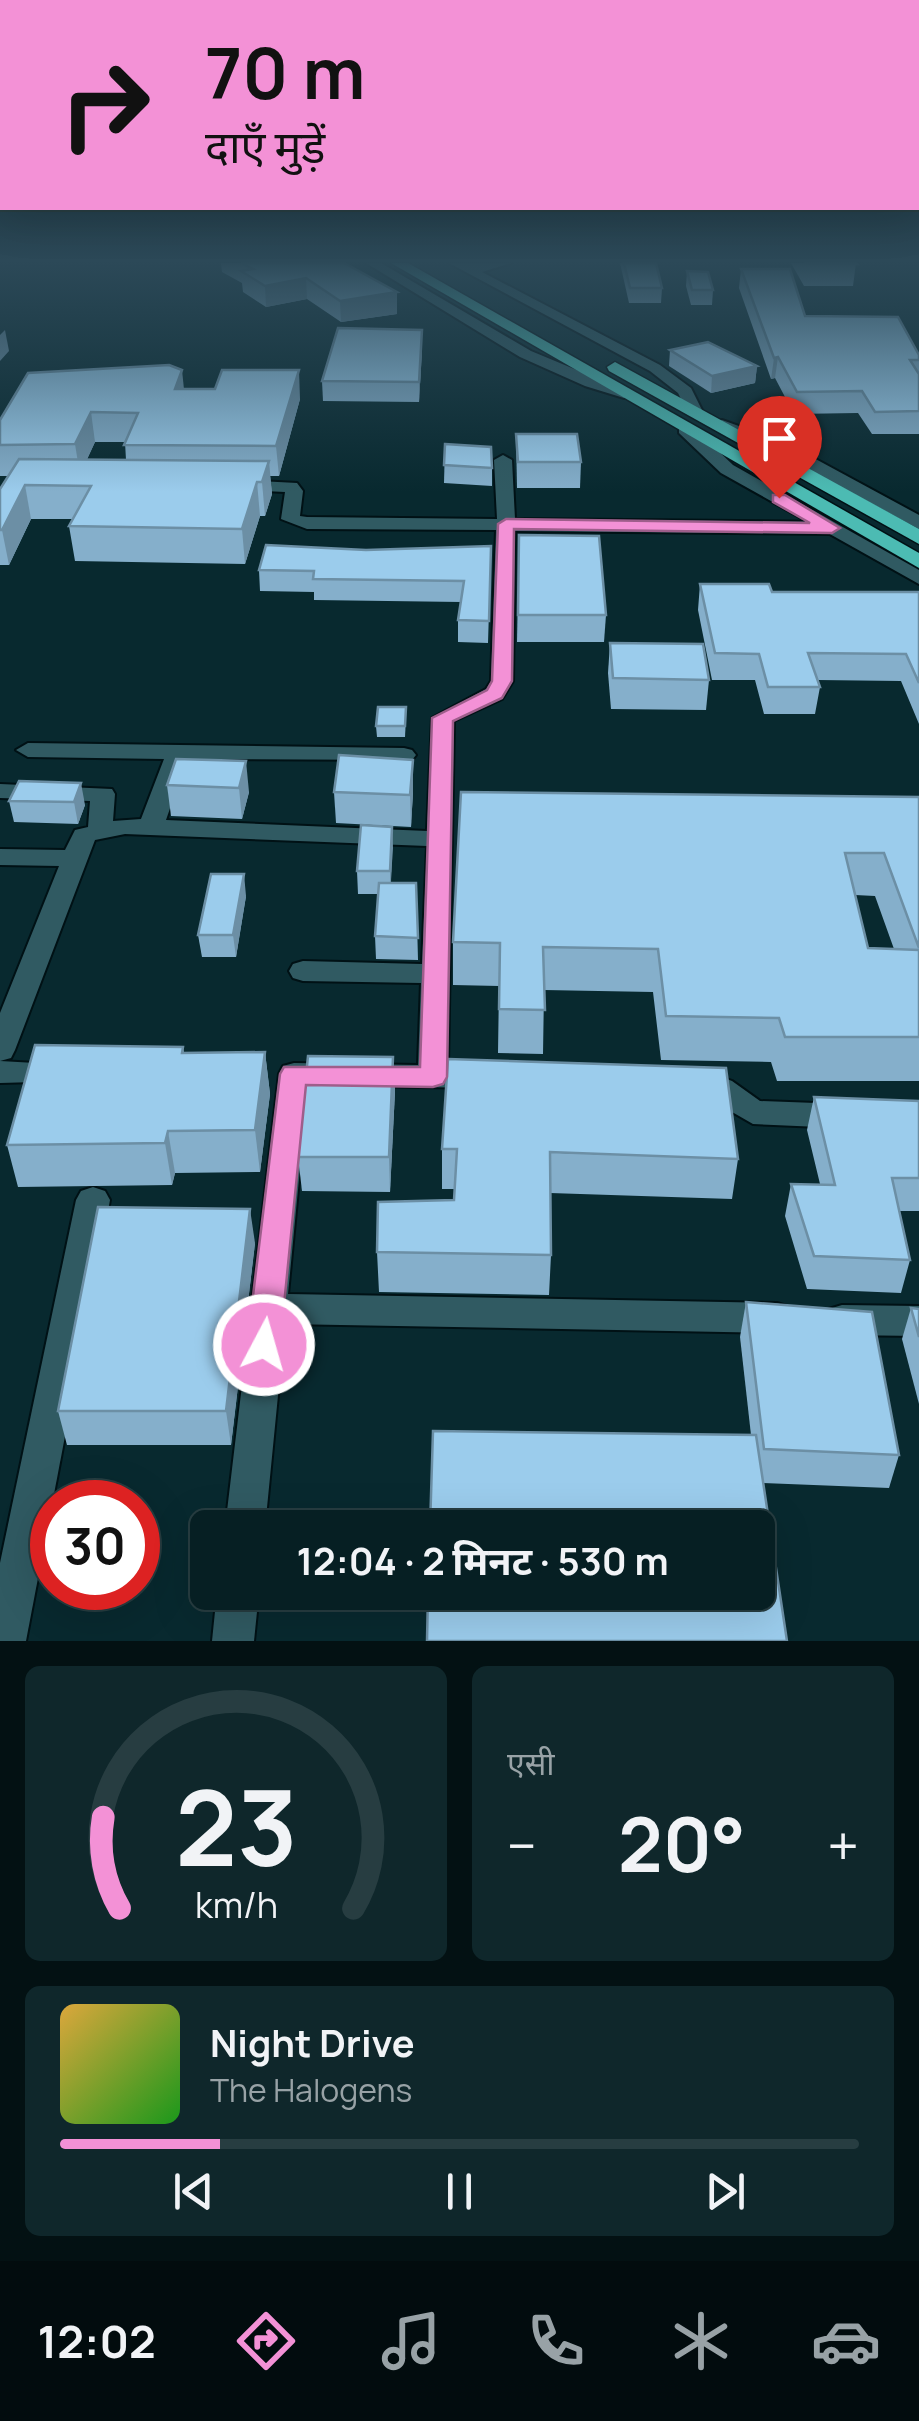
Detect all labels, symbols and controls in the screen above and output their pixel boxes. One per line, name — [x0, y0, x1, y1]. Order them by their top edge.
text: 70 m — [205, 24, 365, 120]
icon: right — [40, 40, 170, 170]
text: दाएँ मुड़ें — [205, 115, 325, 177]
pin — [737, 396, 822, 499]
icon: arrive — [752, 411, 807, 466]
position arrow — [212, 1293, 316, 1397]
speed limit sign: 30 — [30, 1480, 160, 1610]
text: 12:04 · 2 मिनट · 530 m — [296, 1534, 669, 1586]
text: एसी — [507, 1741, 555, 1785]
text: 23 — [175, 1755, 297, 1897]
text: 20° — [618, 1792, 746, 1895]
text: − — [507, 1807, 537, 1883]
text: + — [827, 1807, 859, 1883]
text: km/h — [194, 1880, 278, 1929]
text: Night Drive — [210, 2016, 415, 2068]
text: The Halogens — [210, 2068, 412, 2112]
icon: previous — [166, 2164, 221, 2219]
icon: pause — [432, 2164, 487, 2219]
icon: next — [698, 2164, 753, 2219]
icon: directions — [231, 2306, 301, 2376]
icon: music — [376, 2306, 446, 2376]
icon: phone — [521, 2306, 591, 2376]
icon: climate — [666, 2306, 736, 2376]
icon: car — [811, 2306, 881, 2376]
text: 12:02 — [38, 2310, 156, 2372]

